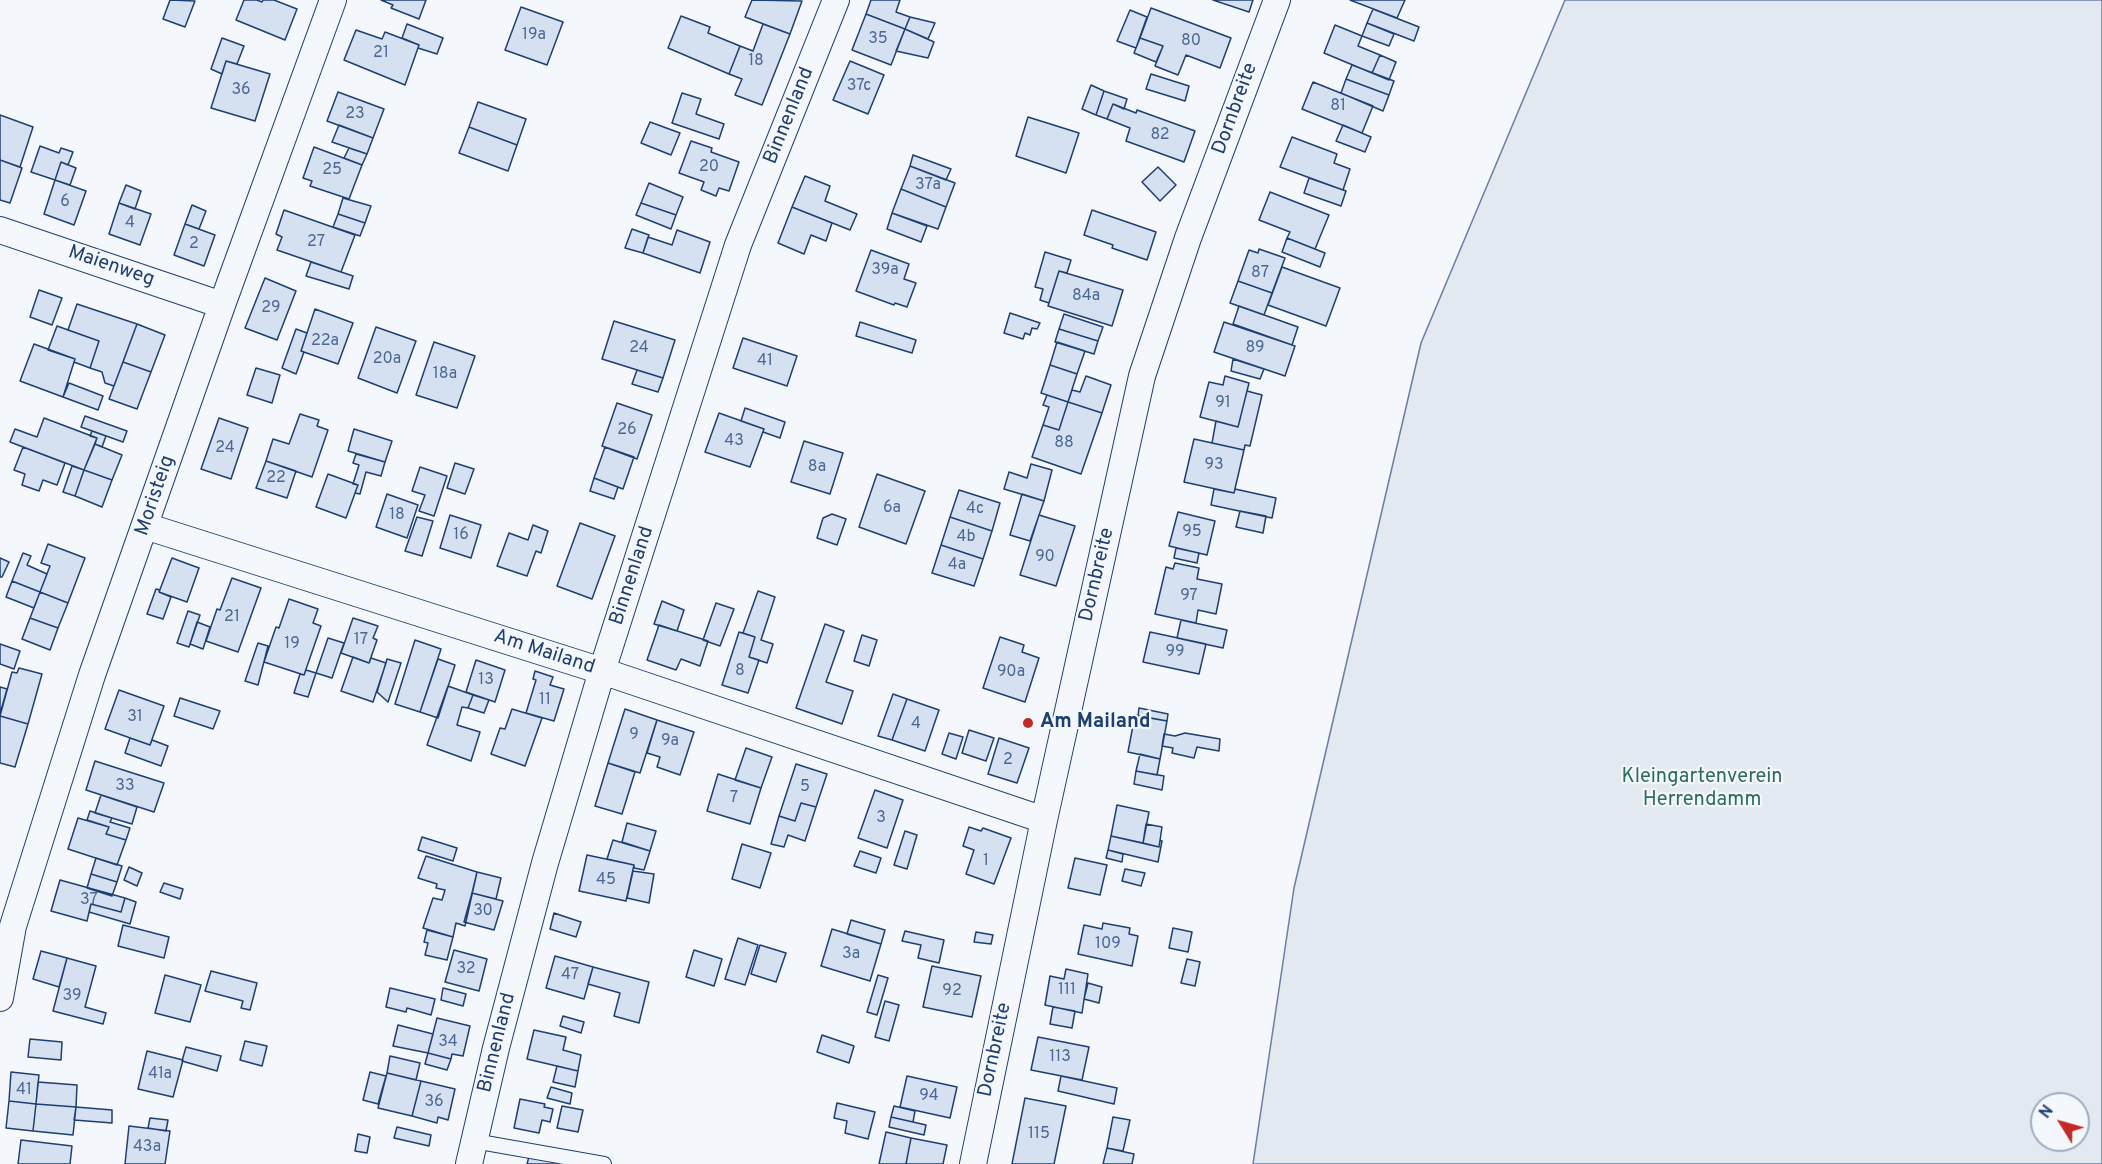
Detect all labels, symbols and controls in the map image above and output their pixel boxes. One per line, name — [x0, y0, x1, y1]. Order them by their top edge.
house number: 19a — [522, 26, 546, 46]
house number: 35 — [868, 30, 888, 50]
house number: 80 — [1181, 32, 1201, 52]
house number: 21 — [373, 44, 389, 64]
house number: 18 — [748, 52, 764, 72]
street label: Dornbreite — [1208, 60, 1264, 158]
street label: Binnenland — [760, 64, 820, 168]
house number: 37c — [847, 77, 871, 97]
house number: 36 — [231, 81, 251, 101]
house number: 81 — [1330, 97, 1346, 117]
house number: 23 — [345, 105, 365, 125]
house number: 82 — [1150, 126, 1170, 146]
house number: 20 — [699, 158, 719, 178]
house number: 25 — [322, 161, 342, 181]
house number: 37a — [915, 176, 941, 196]
house number: 6 — [60, 193, 70, 213]
house number: 4 — [125, 214, 135, 234]
house number: 27 — [307, 233, 325, 253]
house number: 2 — [189, 235, 199, 255]
street label: Maienweg — [65, 241, 157, 293]
house number: 39a — [871, 261, 899, 281]
house number: 87 — [1251, 264, 1269, 284]
house number: 84a — [1072, 287, 1100, 307]
house number: 29 — [261, 299, 281, 319]
house number: 22a — [311, 332, 339, 352]
house number: 24 — [629, 339, 649, 359]
house number: 89 — [1245, 339, 1265, 359]
house number: 20a — [373, 350, 401, 370]
house number: 41 — [757, 352, 773, 372]
house number: 18a — [433, 365, 457, 385]
house number: 91 — [1215, 394, 1231, 414]
house number: 26 — [617, 421, 637, 441]
house number: 43 — [724, 432, 744, 452]
house number: 88 — [1054, 434, 1074, 454]
house number: 24 — [215, 439, 235, 459]
street label: Moristeig — [131, 453, 181, 539]
house number: 93 — [1204, 456, 1224, 476]
house number: 8a — [808, 458, 826, 478]
house number: 22 — [266, 469, 286, 489]
house number: 6a — [883, 499, 901, 519]
house number: 4c — [966, 500, 984, 520]
house number: 18 — [389, 506, 405, 526]
house number: 95 — [1182, 523, 1202, 543]
street label: Binnenland — [606, 524, 660, 628]
house number: 16 — [453, 526, 469, 546]
street label: Dornbreite — [1076, 526, 1120, 624]
house number: 4b — [957, 528, 975, 548]
house number: 90 — [1035, 548, 1055, 568]
house number: 4a — [948, 556, 966, 576]
house number: 97 — [1180, 587, 1198, 607]
house number: 21 — [224, 608, 240, 628]
street label: Am Mailand — [490, 625, 598, 681]
house number: 17 — [354, 631, 368, 651]
house number: 19 — [284, 635, 300, 655]
house number: 99 — [1165, 643, 1185, 663]
house number: 8 — [735, 662, 745, 682]
house number: 90a — [997, 663, 1025, 683]
house number: 13 — [478, 671, 494, 691]
house number: 11 — [539, 691, 551, 711]
house number: 31 — [127, 708, 143, 728]
place label: Am Mailand — [1040, 711, 1150, 735]
house number: 4 — [911, 715, 921, 735]
marker: Am Mailand — [1021, 716, 1035, 730]
house number: 9 — [629, 726, 639, 746]
house number: 9a — [661, 732, 679, 752]
house number: 2 — [1003, 751, 1013, 771]
park label: Kleingartenverein Herrendamm — [1621, 766, 1783, 813]
house number: 33 — [115, 777, 135, 797]
house number: 5 — [800, 778, 810, 798]
house number: 7 — [730, 789, 738, 809]
house number: 3 — [876, 809, 886, 829]
house number: 1 — [983, 852, 989, 872]
house number: 45 — [596, 871, 616, 891]
house number: 37 — [80, 891, 98, 911]
house number: 30 — [473, 902, 493, 922]
house number: 109 — [1095, 935, 1121, 955]
house number: 3a — [842, 945, 860, 965]
house number: 32 — [456, 960, 476, 980]
house number: 47 — [561, 966, 579, 986]
house number: 111 — [1058, 981, 1076, 1001]
house number: 92 — [942, 982, 962, 1002]
house number: 39 — [63, 987, 81, 1007]
street label: Binnenland — [474, 990, 522, 1096]
street label: Dornbreite — [974, 1001, 1018, 1099]
house number: 34 — [438, 1033, 458, 1053]
house number: 113 — [1049, 1048, 1071, 1068]
house number: 41a — [148, 1065, 172, 1085]
house number: 41 — [16, 1081, 32, 1101]
house number: 94 — [919, 1087, 939, 1107]
north arrow — [2030, 1092, 2090, 1152]
house number: 36 — [424, 1093, 444, 1113]
text: N — [2036, 1102, 2059, 1123]
house number: 115 — [1028, 1125, 1050, 1145]
house number: 43a — [133, 1138, 161, 1158]

